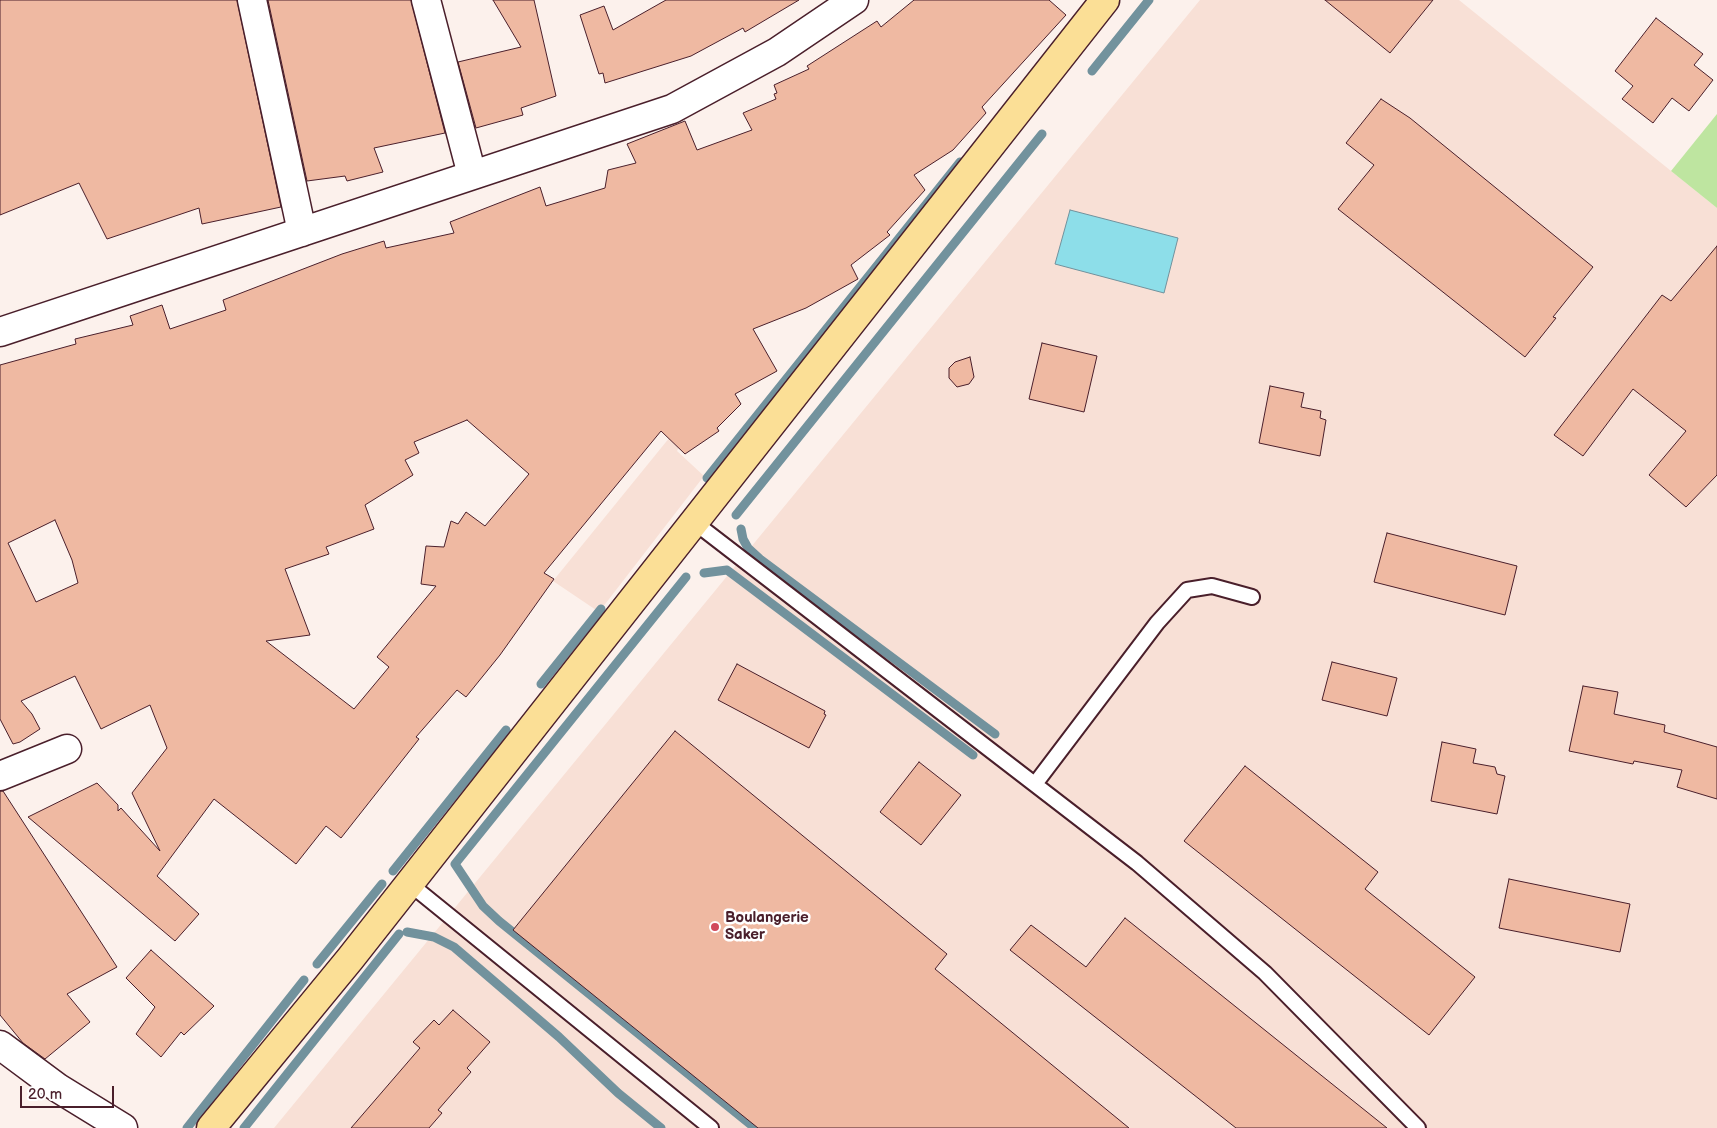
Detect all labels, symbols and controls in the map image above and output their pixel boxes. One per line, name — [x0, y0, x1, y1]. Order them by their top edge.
place label: Boulangerie Saker — [725, 909, 809, 944]
marker: Boulangerie Saker — [709, 921, 721, 933]
scale bar — [22, 1076, 116, 1108]
text: 20 m — [28, 1085, 62, 1104]

